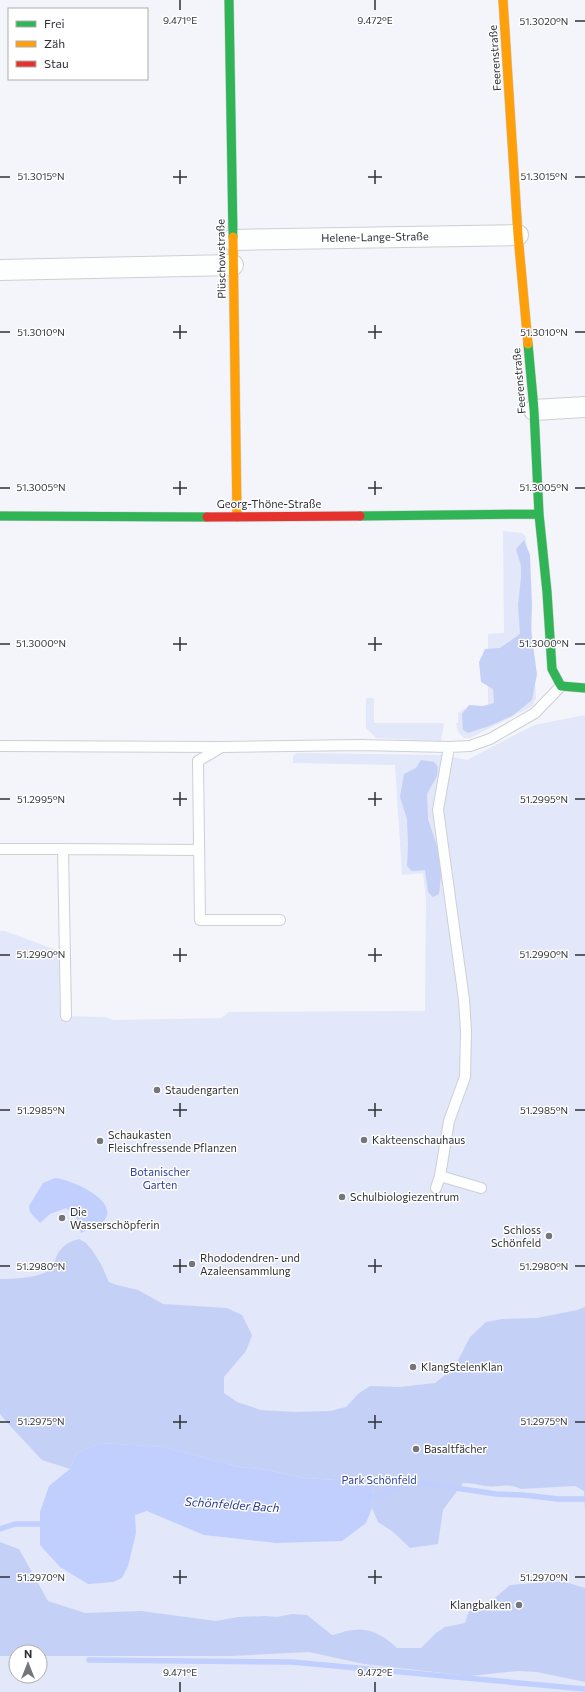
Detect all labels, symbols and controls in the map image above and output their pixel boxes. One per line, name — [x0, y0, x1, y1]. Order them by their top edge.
legend — [8, 8, 148, 80]
text: 9.471°E — [163, 14, 197, 26]
text: 9.472°E — [357, 14, 393, 26]
text: 51.3020°N — [520, 15, 568, 27]
text: Frei — [44, 16, 65, 30]
street label: Feerenstraße — [486, 24, 503, 91]
text: Zäh — [44, 36, 65, 50]
text: Stau — [44, 56, 69, 70]
text: 51.3015°N — [18, 170, 64, 182]
text: 51.3015°N — [521, 170, 567, 182]
street label: Plüschowstraße — [213, 219, 228, 299]
street label: Helene-Lange-Straße — [321, 229, 429, 244]
text: 51.3010°N — [17, 326, 65, 338]
text: 51.3010°N — [520, 326, 568, 338]
street label: Feerenstraße — [509, 347, 528, 414]
text: 51.3005°N — [16, 481, 66, 493]
text: 51.3005°N — [519, 481, 569, 493]
street label: Georg-Thöne-Straße — [217, 497, 322, 510]
text: 51.3000°N — [16, 637, 66, 649]
text: 51.3000°N — [519, 637, 569, 649]
text: 51.2995°N — [17, 793, 65, 805]
text: 51.2995°N — [520, 793, 568, 805]
text: 51.2990°N — [17, 948, 65, 960]
text: 51.2990°N — [520, 948, 568, 960]
place label: Staudengarten — [165, 1083, 239, 1096]
marker: Staudengarten — [152, 1085, 162, 1095]
text: 51.2985°N — [17, 1104, 65, 1116]
text: 51.2985°N — [520, 1104, 568, 1116]
place label: Schaukasten Fleischfressende Pflanzen — [108, 1128, 237, 1154]
place label: Kakteenschauhaus — [372, 1133, 465, 1146]
marker: Kakteenschauhaus — [359, 1135, 369, 1145]
marker: Schaukasten Fleischfressende Pflanzen — [95, 1136, 105, 1146]
park label: Botanischer Garten — [130, 1165, 191, 1191]
place label: Schulbiologiezentrum — [350, 1190, 459, 1203]
marker: Schulbiologiezentrum — [337, 1192, 347, 1202]
place label: Die Wasserschöpferin — [70, 1205, 160, 1231]
marker: Die Wasserschöpferin — [57, 1213, 67, 1223]
place label: Schloss Schönfeld — [491, 1223, 541, 1249]
marker: Schloss Schönfeld — [544, 1231, 554, 1241]
place label: Rhododendren- und Azaleensammlung — [200, 1251, 300, 1277]
marker: Rhododendren- und Azaleensammlung — [187, 1259, 197, 1269]
text: 51.2980°N — [17, 1260, 65, 1272]
text: 51.2980°N — [520, 1260, 568, 1272]
place label: KlangStelenKlan — [421, 1360, 503, 1373]
marker: KlangStelenKlan — [408, 1362, 418, 1372]
text: 51.2975°N — [17, 1415, 65, 1427]
text: 51.2975°N — [520, 1415, 568, 1427]
place label: Basaltfächer — [424, 1442, 487, 1455]
marker: Basaltfächer — [411, 1444, 421, 1454]
park label: Park Schönfeld — [341, 1473, 417, 1486]
water label: Schönfelder Bach — [184, 1494, 280, 1514]
text: 51.2970°N — [17, 1571, 65, 1583]
text: 51.2970°N — [520, 1571, 568, 1583]
place label: Klangbalken — [450, 1598, 511, 1611]
marker: Klangbalken — [514, 1600, 524, 1610]
north arrow — [8, 1644, 48, 1684]
text: N — [24, 1647, 32, 1660]
text: 9.471°E — [163, 1666, 197, 1678]
text: 9.472°E — [357, 1666, 393, 1678]

